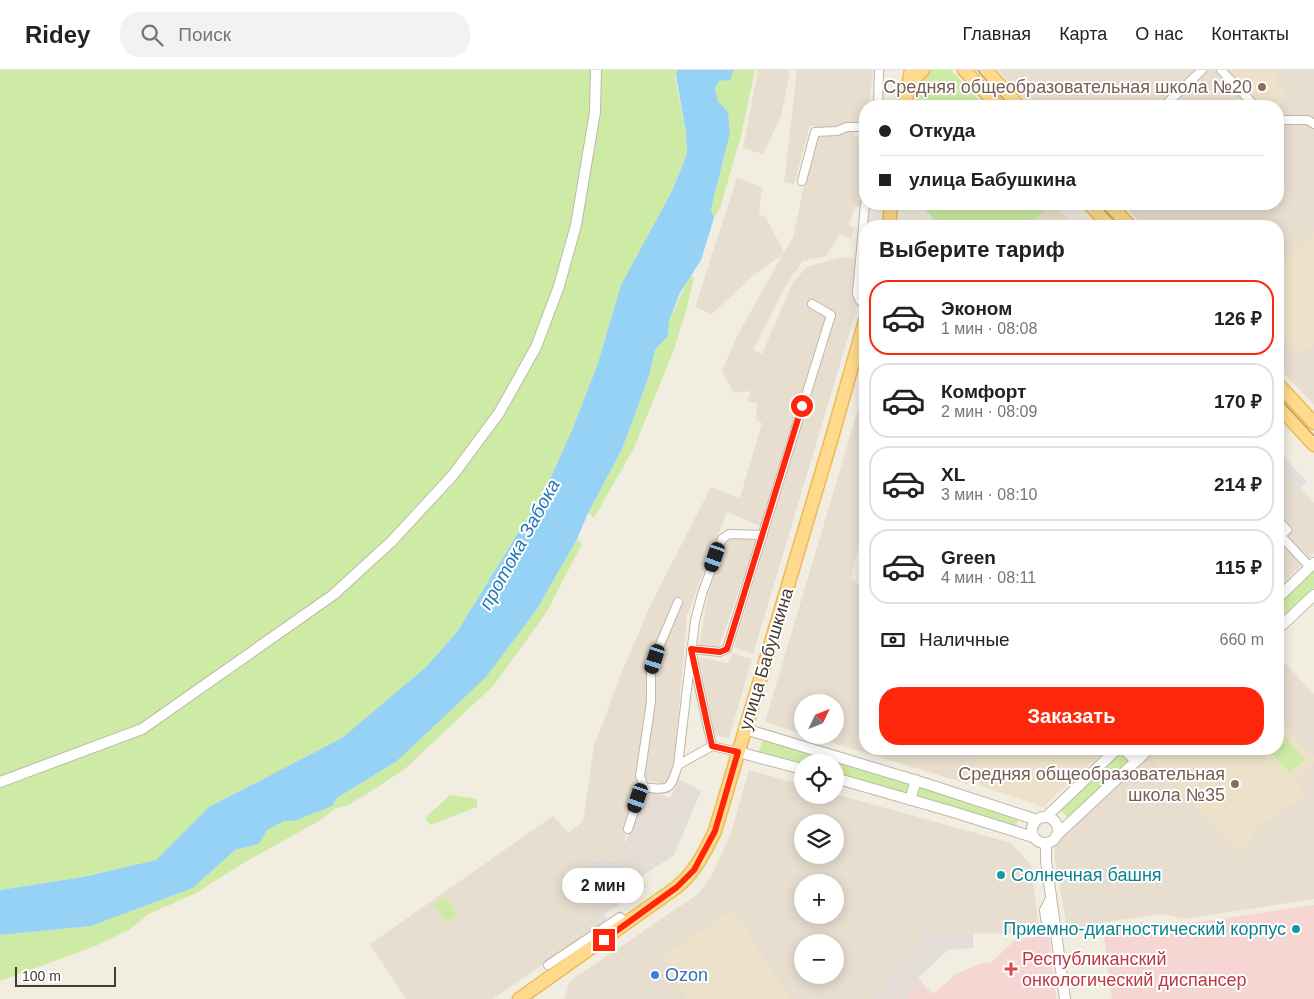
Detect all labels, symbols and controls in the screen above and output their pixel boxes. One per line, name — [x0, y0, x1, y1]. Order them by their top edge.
search box — [120, 12, 470, 57]
text: Ridey — [25, 21, 90, 48]
icon: search — [138, 21, 166, 49]
text: Поиск — [178, 24, 231, 45]
text: Главная — [963, 24, 1031, 44]
text: Карта — [1059, 24, 1107, 44]
text: О нас — [1135, 24, 1183, 44]
text: Контакты — [1211, 24, 1289, 44]
place label: Средняя общеобразовательная школа №20 — [883, 77, 1252, 97]
marker: Средняя общеобразовательная школа №20 — [1256, 81, 1268, 93]
text: Откуда — [909, 120, 975, 141]
text: улица Бабушкина — [909, 169, 1076, 190]
text: Выберите тариф — [879, 237, 1065, 262]
icon: car — [881, 295, 926, 340]
text: Эконом — [941, 298, 1012, 319]
text: 126 ₽ — [1214, 308, 1262, 329]
text: 1 мин · 08:08 — [941, 320, 1037, 337]
icon: car — [881, 378, 926, 423]
text: Комфорт — [941, 381, 1026, 402]
text: 170 ₽ — [1214, 391, 1262, 412]
route start — [791, 395, 813, 417]
text: 2 мин · 08:09 — [941, 403, 1037, 420]
icon: car — [881, 461, 926, 506]
text: XL — [941, 464, 965, 485]
text: 214 ₽ — [1214, 474, 1262, 495]
water label: протока Забока — [475, 475, 564, 613]
text: 3 мин · 08:10 — [941, 486, 1037, 503]
car — [703, 540, 726, 574]
icon: car — [881, 544, 926, 589]
text: Green — [941, 547, 996, 568]
text: 115 ₽ — [1215, 557, 1262, 578]
text: 4 мин · 08:11 — [941, 569, 1036, 586]
street label: улица Бабушкина — [735, 585, 797, 732]
icon: cash — [879, 626, 907, 654]
text: Наличные — [919, 629, 1010, 650]
text: 660 m — [1220, 631, 1264, 648]
car — [643, 642, 666, 676]
button: Заказать — [879, 687, 1264, 745]
north arrow — [794, 694, 844, 744]
map controls — [794, 694, 844, 984]
button: locate — [794, 754, 844, 804]
place label: Средняя общеобразовательная школа №35 — [958, 764, 1225, 805]
marker: Средняя общеобразовательная школа №35 — [1229, 778, 1241, 790]
car — [626, 781, 649, 815]
button: layers — [794, 814, 844, 864]
place label: Солнечная башня — [1011, 865, 1162, 885]
callout: 2 мин — [563, 868, 645, 902]
marker: Солнечная башня — [995, 869, 1007, 881]
button: + — [794, 874, 844, 924]
text: 2 мин — [581, 877, 625, 894]
place label: Приемно-диагностический корпус — [1003, 919, 1286, 939]
marker: Приемно-диагностический корпус — [1290, 923, 1302, 935]
route end — [593, 929, 615, 951]
button: − — [794, 934, 844, 984]
place label: Республиканский онкологический диспансер — [1022, 949, 1247, 990]
marker: Республиканский онкологический диспансер — [1004, 962, 1018, 976]
scale bar — [15, 964, 116, 987]
place label: Ozon — [665, 965, 708, 985]
text: 100 m — [22, 968, 61, 984]
marker: Ozon — [649, 969, 661, 981]

